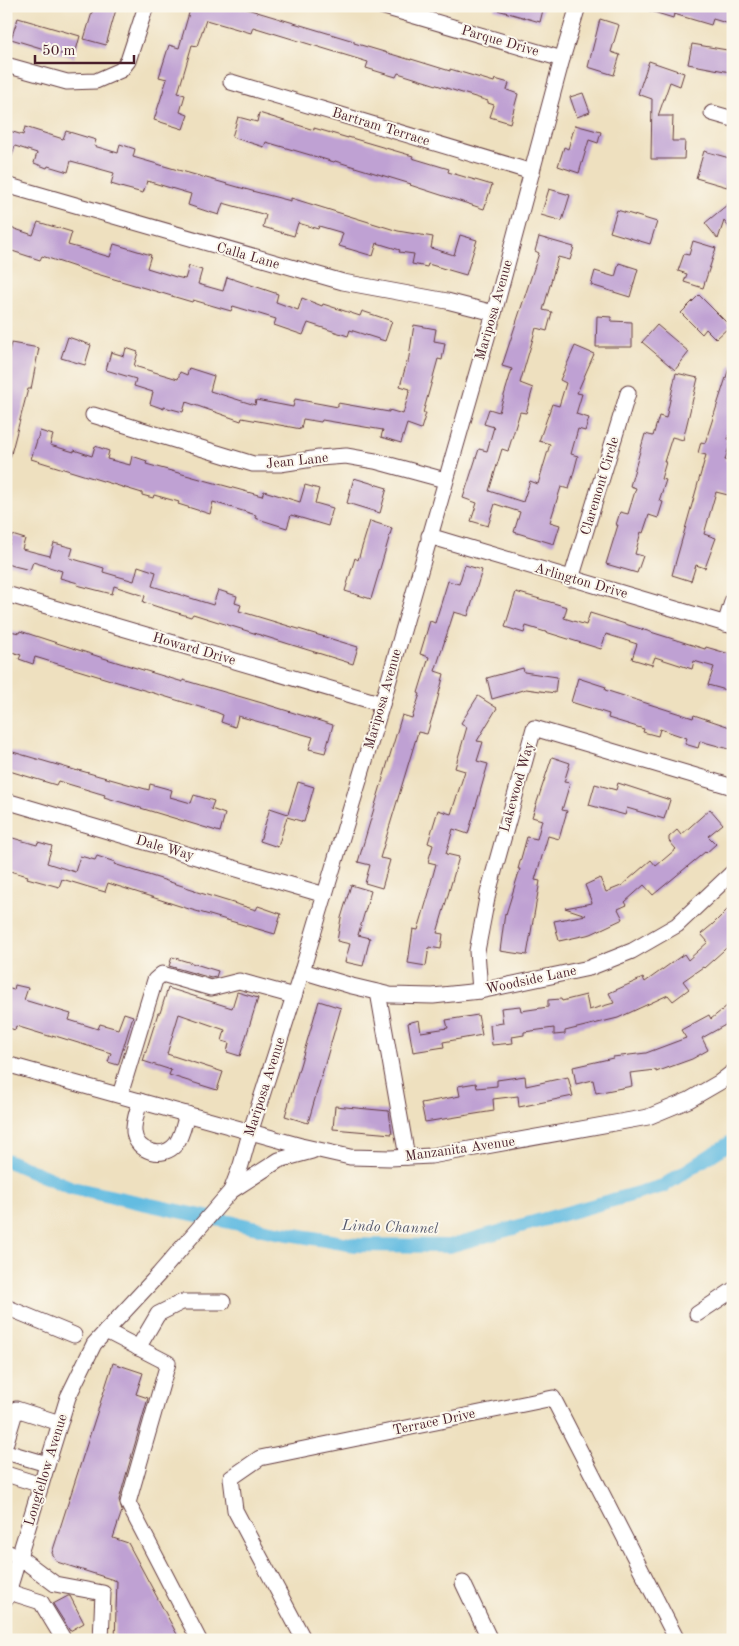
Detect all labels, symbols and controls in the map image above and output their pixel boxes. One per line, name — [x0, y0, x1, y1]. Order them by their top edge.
street label: Parque Drive — [460, 23, 540, 59]
scale bar — [35, 32, 134, 64]
text: 50 m — [42, 44, 76, 59]
street label: Bartram Terrace — [330, 105, 432, 149]
street label: Calla Lane — [215, 240, 281, 272]
street label: Mariposa Avenue — [473, 258, 515, 362]
street label: Claremont Circle — [578, 435, 622, 537]
street label: Jean Lane — [265, 451, 329, 471]
street label: Arlington Drive — [533, 561, 629, 601]
street label: Howard Drive — [151, 630, 237, 668]
street label: Mariposa Avenue — [362, 647, 404, 751]
street label: Lakewood Way — [497, 740, 537, 834]
street label: Dale Way — [134, 833, 196, 863]
street label: Woodside Lane — [484, 964, 578, 996]
street label: Mariposa Avenue — [242, 1036, 288, 1138]
street label: Manzanita Avenue — [404, 1134, 516, 1164]
water label: Lindo Channel — [341, 1219, 439, 1237]
street label: Terrace Drive — [391, 1406, 477, 1438]
street label: Longfellow Avenue — [22, 1412, 70, 1528]

